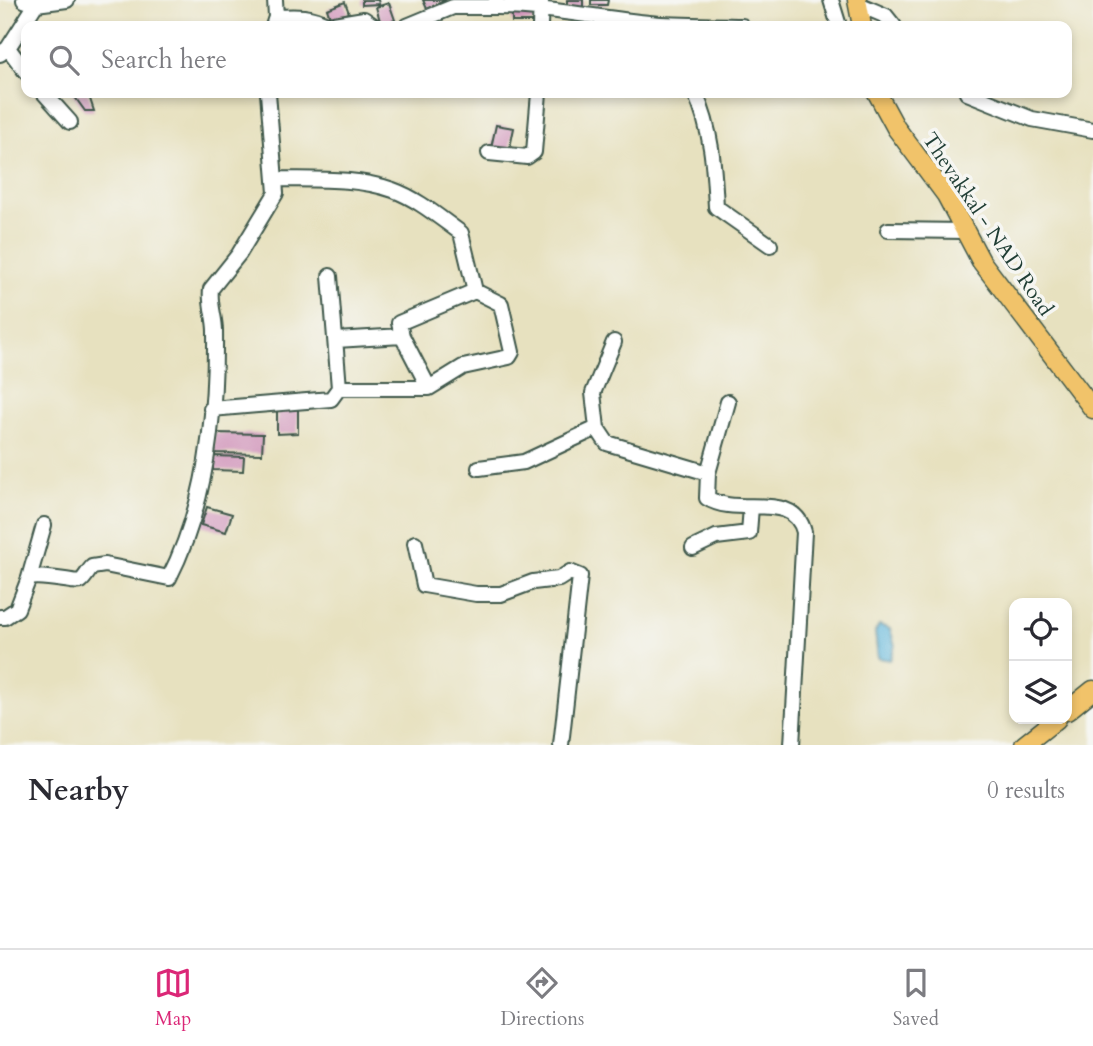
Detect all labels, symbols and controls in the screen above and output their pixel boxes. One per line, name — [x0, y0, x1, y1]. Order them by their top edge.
search box — [21, 21, 1072, 98]
icon: search — [45, 41, 83, 79]
text: Search here — [101, 42, 227, 77]
street label: Thevakkal - NAD Road — [915, 127, 1060, 322]
map controls — [1009, 598, 1072, 724]
button: locate — [1009, 598, 1072, 661]
button: layers — [1009, 661, 1072, 724]
text: Nearby — [28, 770, 129, 811]
text: 0 results — [987, 775, 1065, 806]
tab: Map — [154, 964, 192, 1032]
tab: Directions — [501, 964, 584, 1032]
tab: Saved — [893, 964, 939, 1032]

